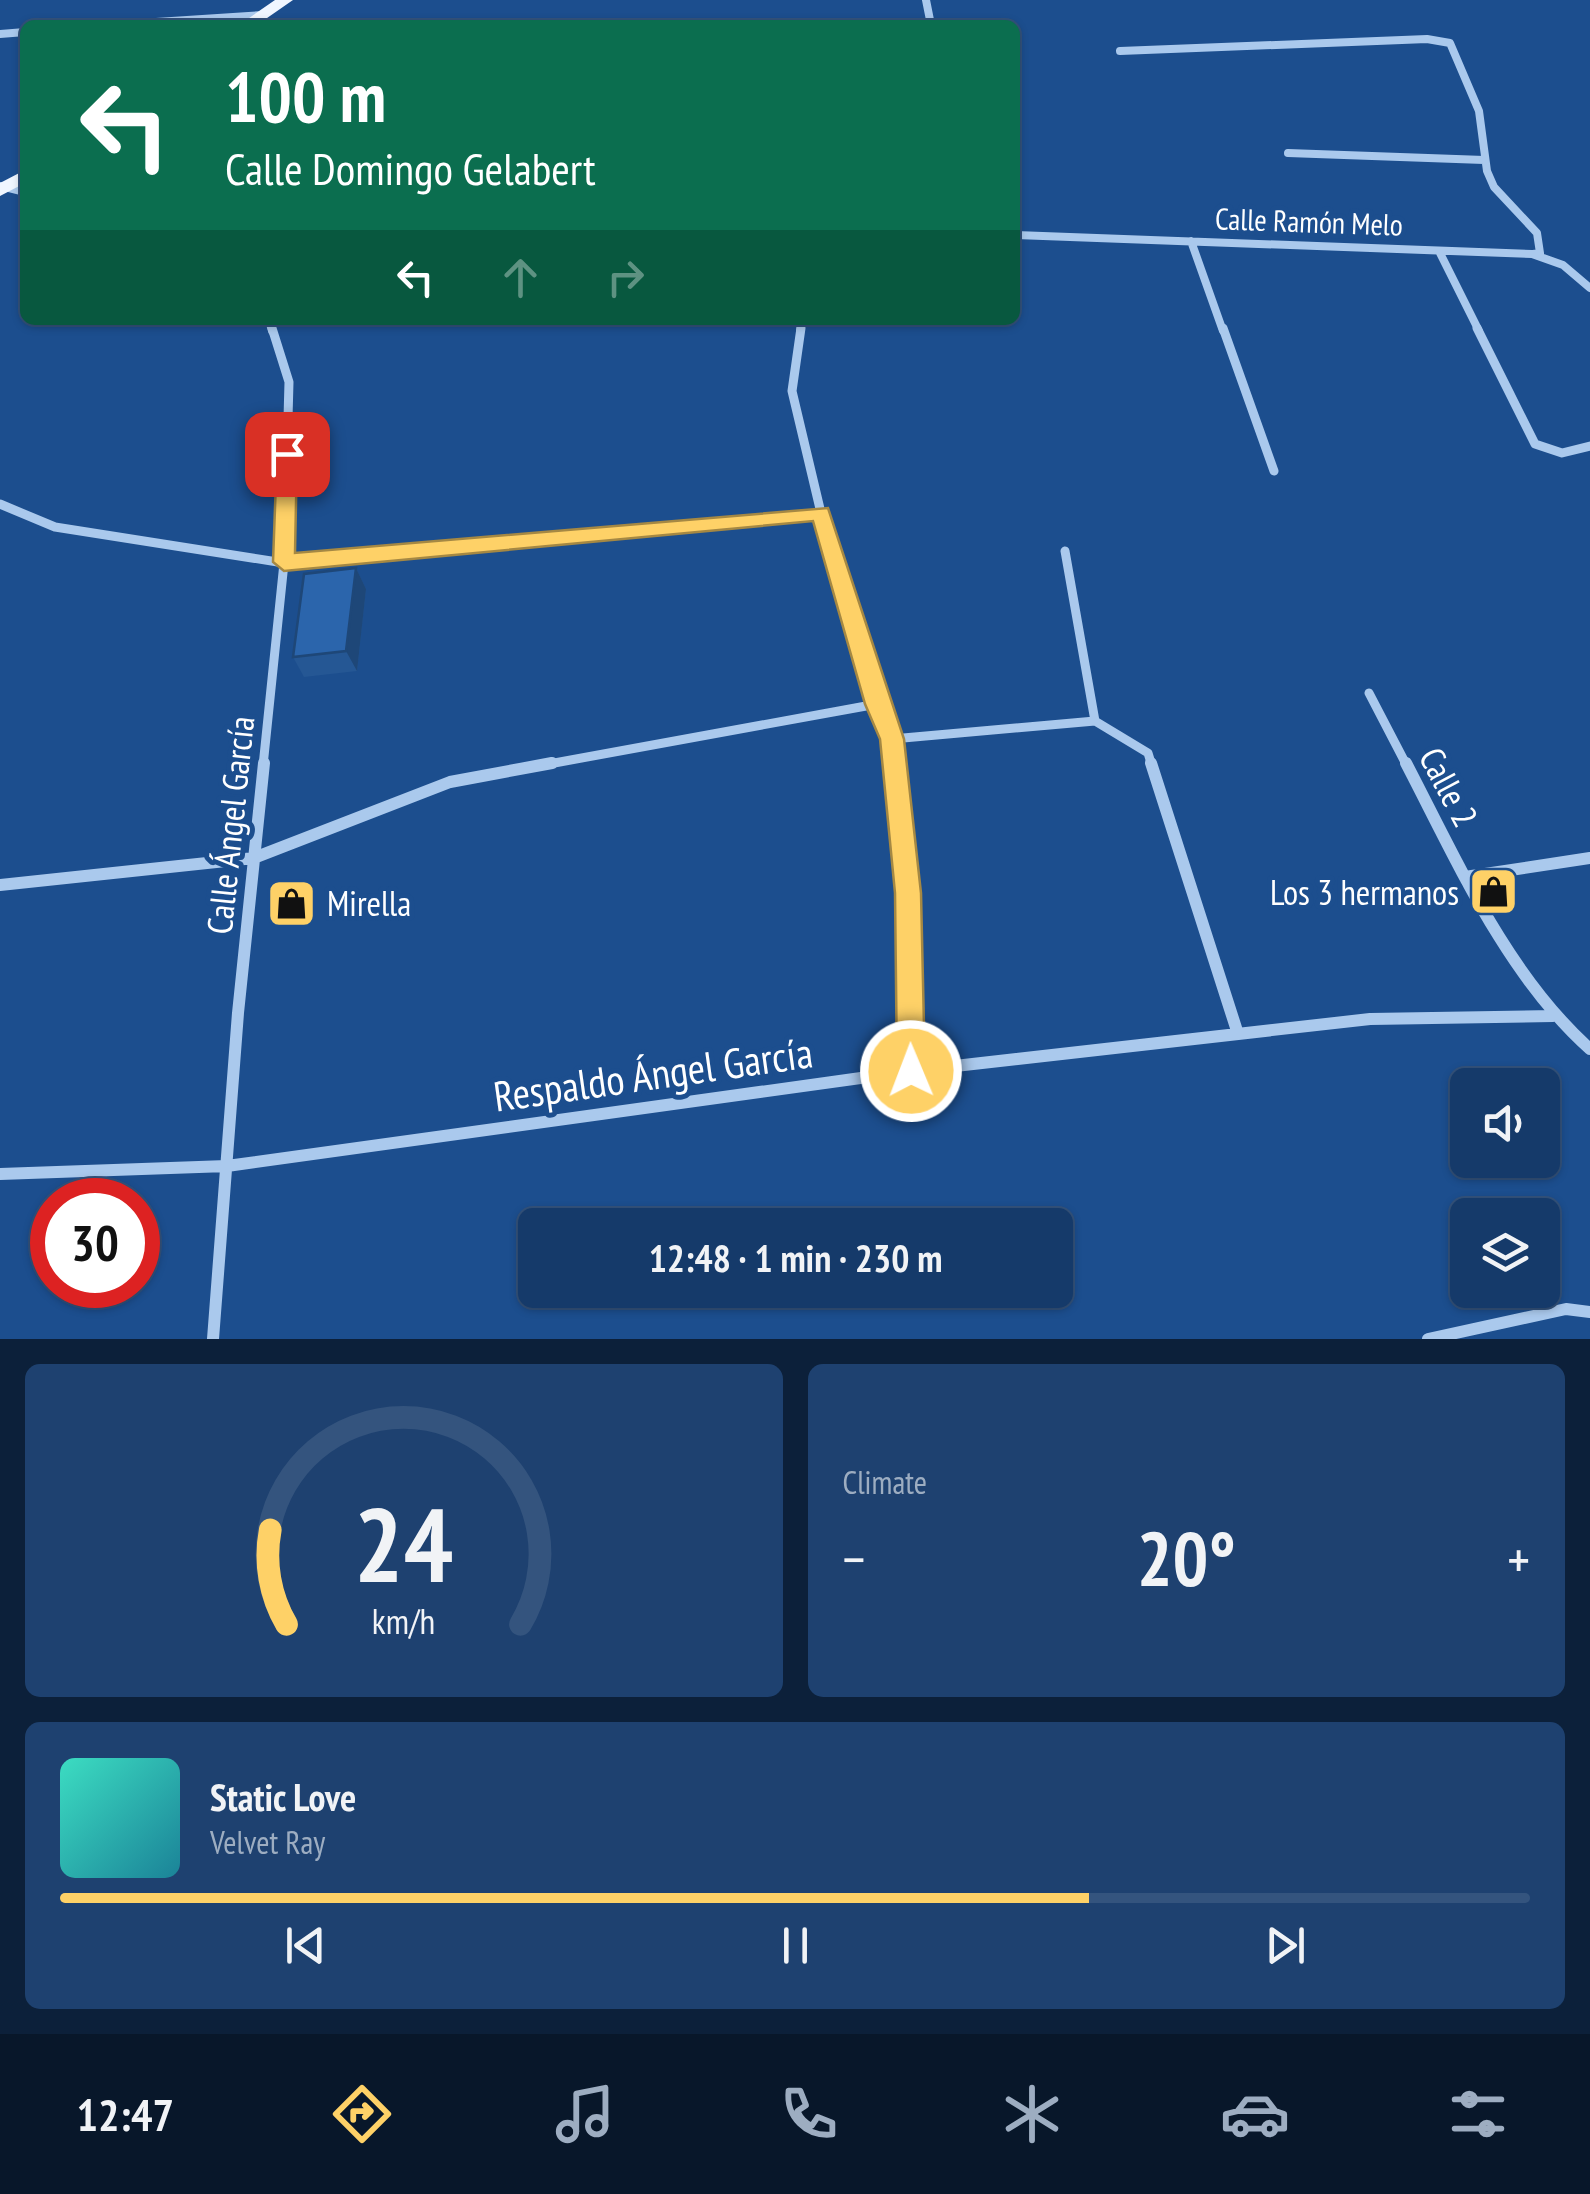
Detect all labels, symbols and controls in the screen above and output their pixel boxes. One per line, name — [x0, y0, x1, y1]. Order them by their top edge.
text: 100 m — [225, 51, 386, 141]
icon: left — [60, 60, 190, 190]
text: Calle Domingo Gelabert — [225, 139, 596, 197]
street label: Calle Ramón Melo — [1214, 198, 1404, 244]
icon: left — [388, 250, 443, 305]
icon: ahead — [493, 250, 548, 305]
icon: right — [598, 250, 653, 305]
pin — [245, 412, 330, 497]
icon: arrive — [260, 427, 315, 482]
street label: Calle Ángel García — [196, 714, 264, 936]
street label: Calle 2 — [1409, 739, 1489, 835]
shop icon: Los 3 hermanos — [1468, 866, 1520, 918]
place label: Los 3 hermanos — [1270, 869, 1459, 915]
shop icon: Mirella — [266, 877, 318, 929]
place label: Mirella — [327, 880, 411, 926]
position arrow — [859, 1019, 963, 1123]
street label: Respaldo Ángel García — [490, 1024, 816, 1124]
map controls — [1450, 1068, 1560, 1308]
button: sound — [1450, 1068, 1560, 1178]
speed limit sign: 30 — [30, 1178, 160, 1308]
button: layers — [1450, 1198, 1560, 1308]
text: 12:48 · 1 min · 230 m — [649, 1233, 942, 1282]
text: Climate — [843, 1461, 927, 1503]
text: 24 — [354, 1476, 453, 1611]
text: 20° — [1137, 1510, 1236, 1607]
text: − — [843, 1523, 865, 1594]
text: + — [1507, 1523, 1530, 1594]
text: km/h — [372, 1598, 435, 1644]
text: Static Love — [210, 1772, 356, 1821]
text: Velvet Ray — [210, 1821, 325, 1863]
icon: previous — [278, 1918, 333, 1973]
icon: pause — [768, 1918, 823, 1973]
icon: next — [1258, 1918, 1313, 1973]
icon: directions — [327, 2079, 397, 2149]
icon: music — [550, 2079, 620, 2149]
icon: phone — [774, 2079, 844, 2149]
icon: climate — [997, 2079, 1067, 2149]
icon: car — [1220, 2079, 1290, 2149]
icon: filters — [1443, 2079, 1513, 2149]
text: 12:47 — [77, 2085, 174, 2143]

